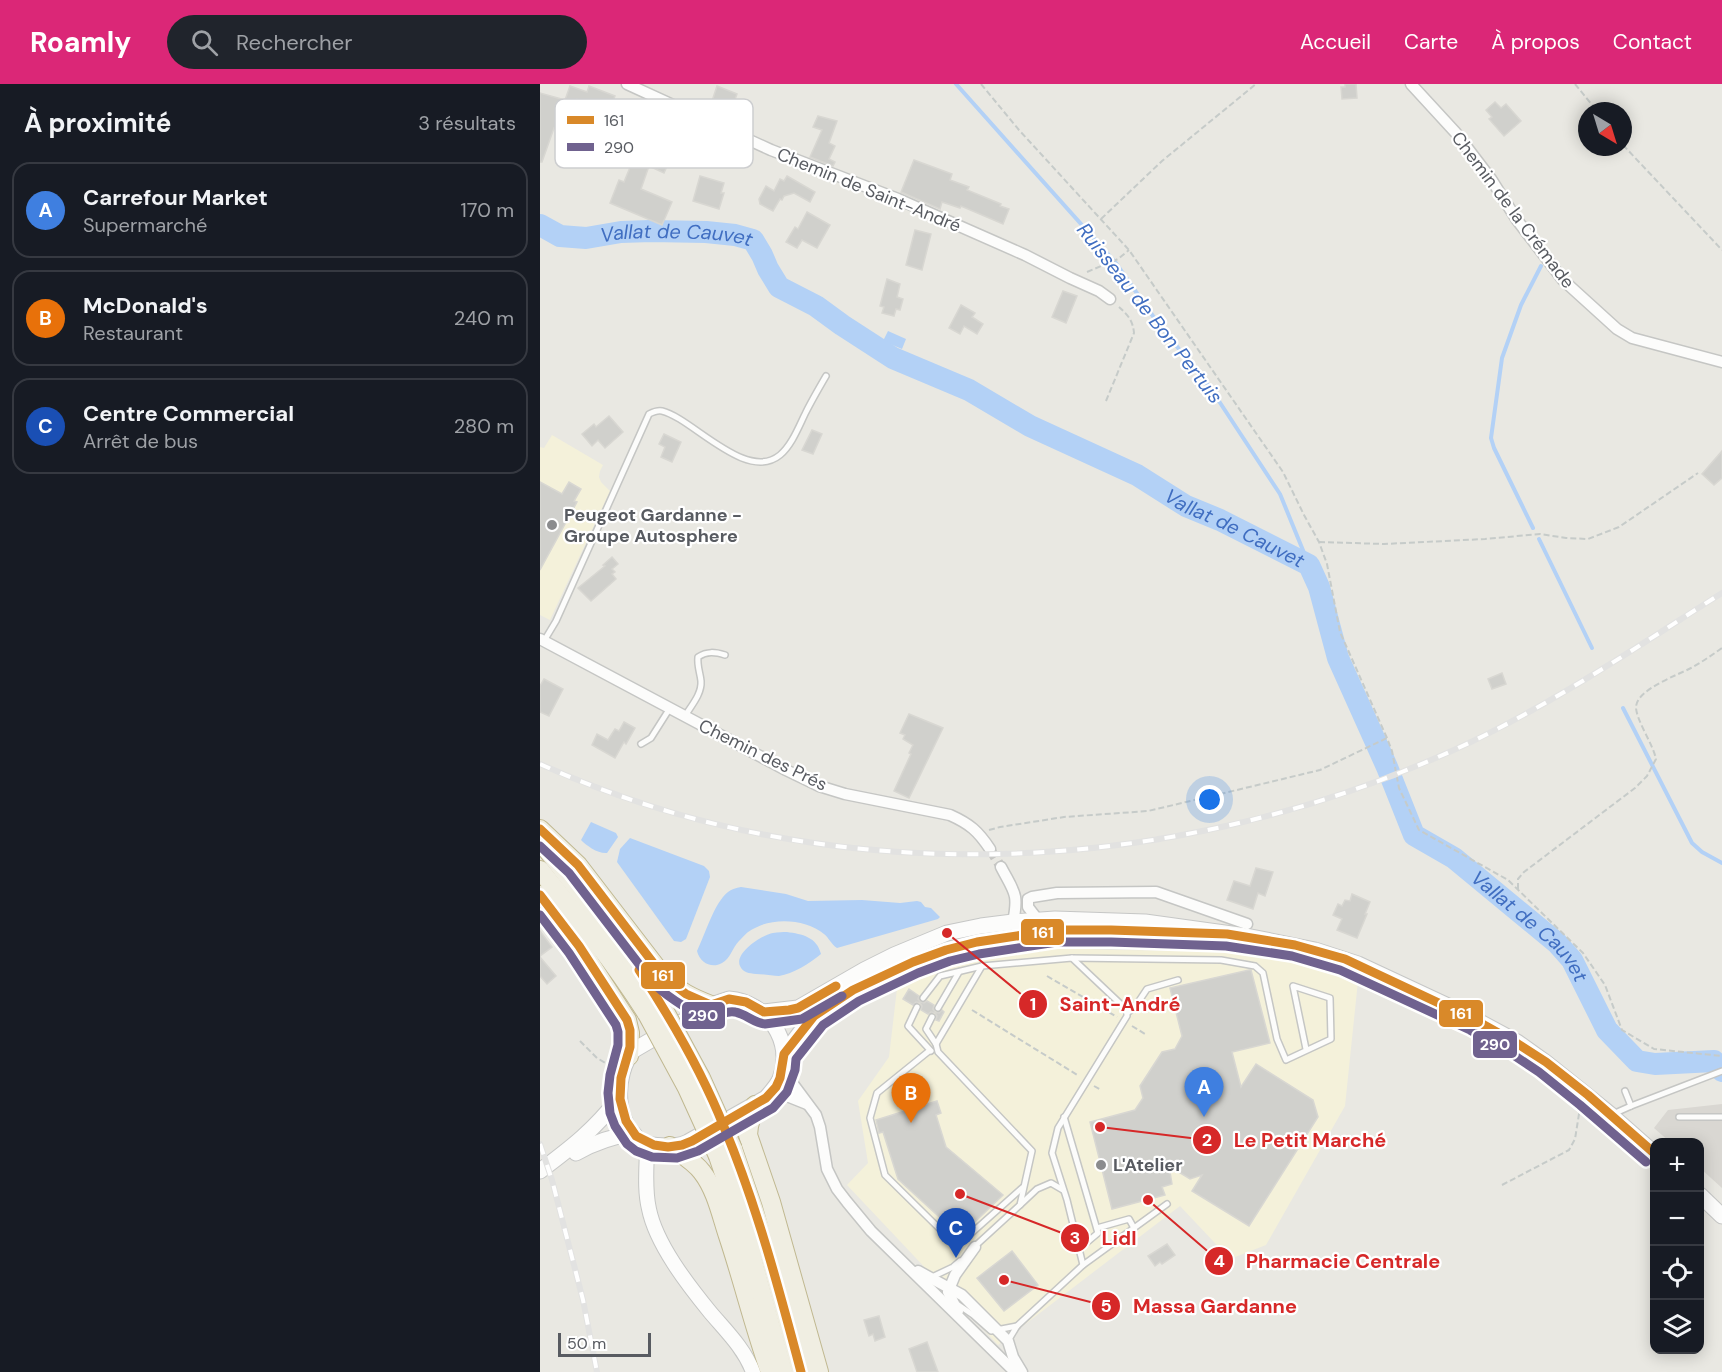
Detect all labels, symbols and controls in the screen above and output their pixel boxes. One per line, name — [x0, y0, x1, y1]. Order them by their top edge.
search box — [167, 15, 587, 69]
text: Roamly — [30, 24, 131, 61]
icon: search — [188, 26, 221, 59]
text: Rechercher — [236, 28, 352, 57]
text: Accueil — [1300, 28, 1371, 56]
text: Carte — [1404, 28, 1458, 56]
text: À propos — [1491, 28, 1580, 56]
text: Contact — [1613, 28, 1692, 56]
legend — [555, 99, 753, 168]
north arrow — [1578, 102, 1632, 156]
text: À proximité — [24, 106, 171, 140]
text: 3 résultats — [418, 110, 516, 136]
text: 161 — [604, 110, 624, 131]
street label: Chemin de la Crémade — [1446, 127, 1580, 293]
text: 290 — [604, 137, 634, 158]
street label: Chemin de Saint-André — [773, 142, 965, 238]
text: Carrefour Market — [83, 183, 268, 212]
text: A — [38, 197, 53, 223]
text: 170 m — [461, 197, 514, 223]
text: Supermarché — [83, 212, 207, 238]
water label: Ruisseau de Bon Pertuis — [1071, 217, 1229, 409]
water label: Vallat de Cauvet — [598, 218, 756, 252]
text: McDonald's — [83, 291, 208, 320]
text: B — [39, 305, 52, 331]
text: 240 m — [454, 305, 514, 331]
text: Restaurant — [83, 320, 183, 346]
text: Centre Commercial — [83, 399, 294, 428]
text: C — [38, 413, 53, 439]
text: 280 m — [454, 413, 514, 439]
text: Arrêt de bus — [83, 428, 198, 454]
water label: Vallat de Cauvet — [1160, 483, 1309, 574]
place label: Peugeot Gardanne - Groupe Autosphere — [564, 503, 742, 548]
marker: Peugeot Gardanne - Groupe Autosphere — [545, 518, 559, 532]
street label: Chemin des Prés — [695, 713, 831, 797]
your location — [1195, 785, 1224, 814]
water label: Vallat de Cauvet — [1466, 864, 1594, 986]
line badge: 161 — [1020, 918, 1065, 946]
text: 161 — [1032, 922, 1054, 943]
line badge: 161 — [640, 961, 686, 990]
text: 161 — [652, 965, 674, 986]
callout: Saint-André — [1018, 985, 1193, 1023]
text: Saint-André — [1060, 991, 1180, 1017]
text: 1 — [1030, 992, 1036, 1016]
line badge: 161 — [1438, 999, 1484, 1028]
line badge: 290 — [681, 1001, 726, 1030]
text: 161 — [1450, 1003, 1472, 1024]
text: 290 — [688, 1005, 718, 1026]
line badge: 290 — [1472, 1030, 1518, 1059]
text: 290 — [1480, 1034, 1510, 1055]
pin: A — [1184, 1068, 1224, 1117]
pin: B — [892, 1074, 931, 1123]
callout: Le Petit Marché — [1192, 1121, 1398, 1159]
text: Le Petit Marché — [1234, 1127, 1386, 1153]
text: 2 — [1202, 1128, 1212, 1152]
map controls — [1650, 1138, 1704, 1354]
button: + — [1650, 1138, 1704, 1192]
place label: L'Atelier — [1113, 1153, 1183, 1177]
marker: L'Atelier — [1094, 1158, 1108, 1172]
button: − — [1650, 1192, 1704, 1246]
pin: C — [936, 1208, 976, 1258]
callout: Lidl — [1060, 1219, 1149, 1257]
text: Lidl — [1101, 1225, 1137, 1251]
text: 3 — [1070, 1226, 1080, 1250]
callout: Pharmacie Centrale — [1204, 1242, 1453, 1280]
button: locate — [1650, 1246, 1704, 1300]
text: Pharmacie Centrale — [1246, 1248, 1440, 1274]
text: 4 — [1213, 1249, 1225, 1273]
callout: Massa Gardanne — [1091, 1287, 1309, 1325]
text: Massa Gardanne — [1133, 1293, 1297, 1319]
text: 5 — [1100, 1294, 1112, 1318]
button: layers — [1650, 1300, 1704, 1354]
scale bar — [558, 1330, 651, 1358]
text: 50 m — [567, 1333, 606, 1354]

